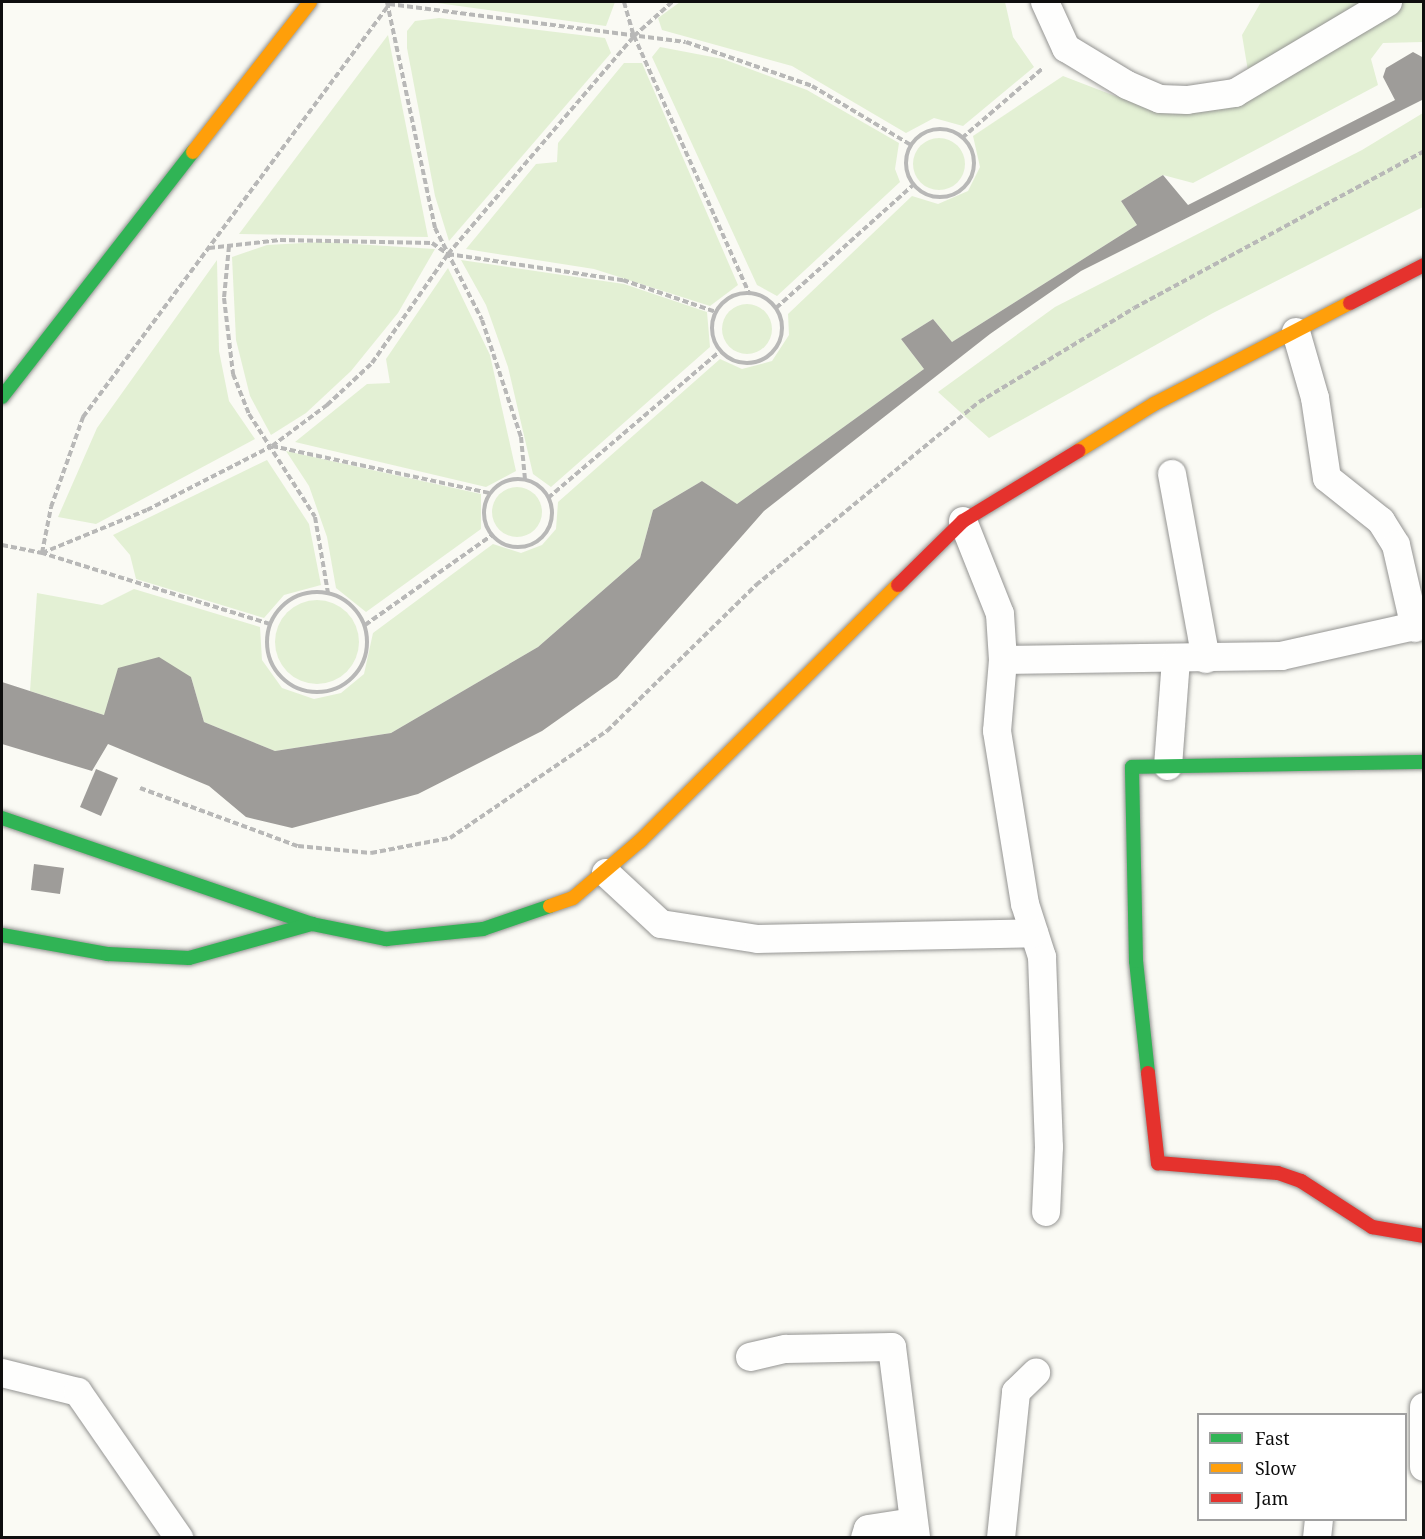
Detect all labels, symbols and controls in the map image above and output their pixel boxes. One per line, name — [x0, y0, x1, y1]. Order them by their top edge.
legend — [1197, 1413, 1407, 1521]
text: Fast — [1255, 1426, 1290, 1450]
text: Slow — [1255, 1456, 1296, 1480]
text: Jam — [1255, 1486, 1289, 1510]

